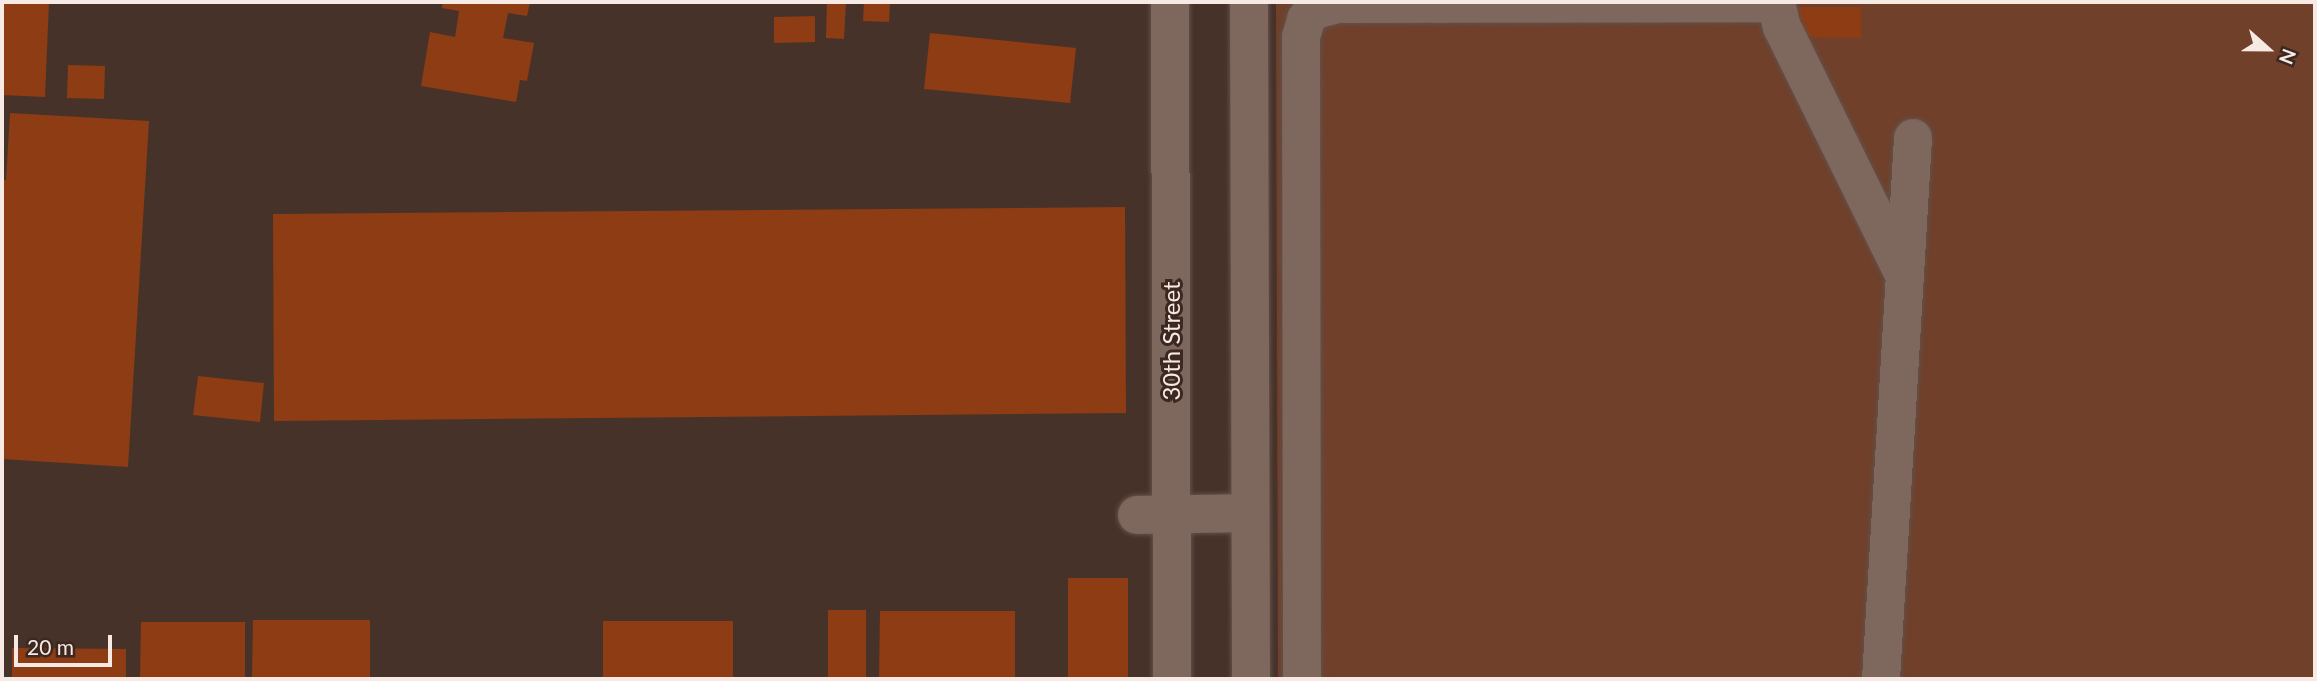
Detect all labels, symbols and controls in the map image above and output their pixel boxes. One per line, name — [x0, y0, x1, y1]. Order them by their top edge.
north arrow — [2233, 14, 2303, 84]
text: N — [2275, 46, 2301, 68]
street label: 30th Street — [1157, 281, 1185, 401]
scale bar — [18, 622, 116, 666]
text: 20 m — [27, 634, 74, 659]

